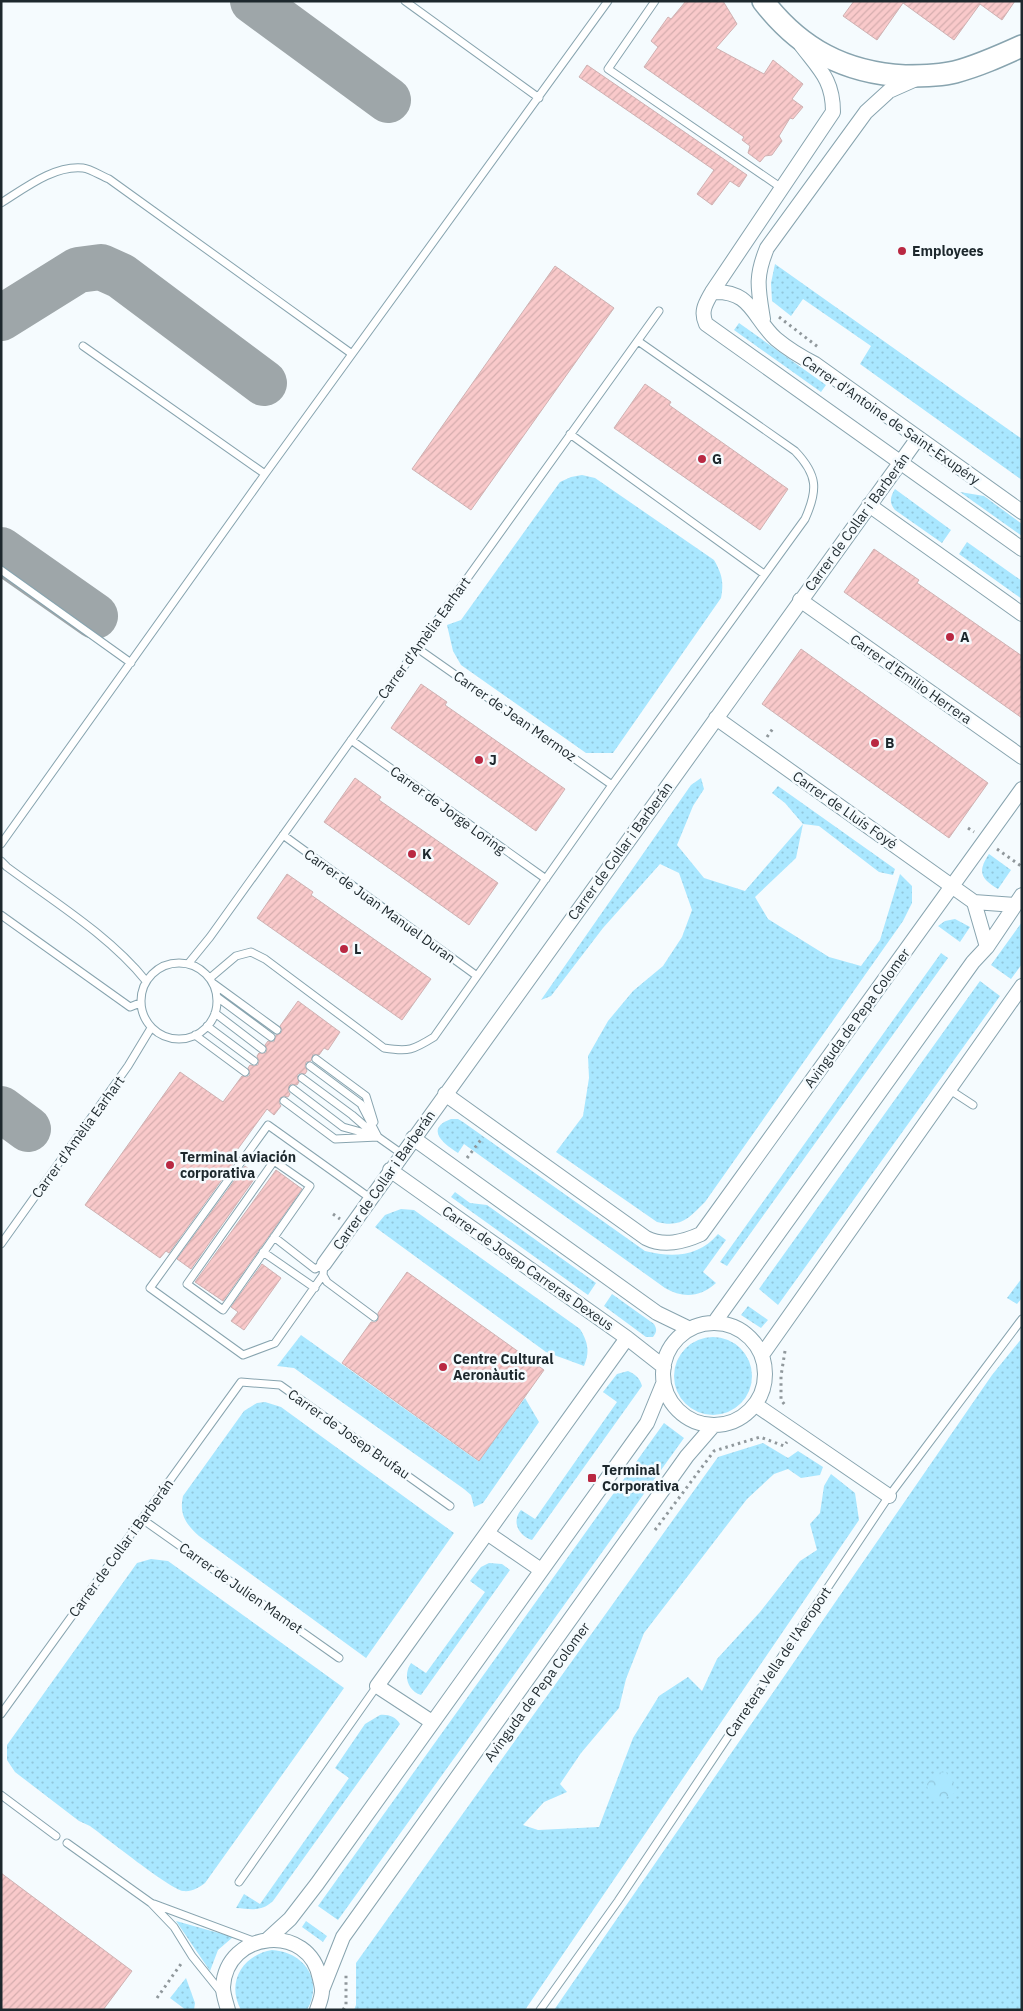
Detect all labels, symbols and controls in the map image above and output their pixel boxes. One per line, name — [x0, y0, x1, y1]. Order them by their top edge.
place label: Employees — [912, 242, 984, 260]
marker: Employees — [896, 245, 908, 257]
street label: Carrer d'Antoine de Saint-Exupéry — [799, 352, 983, 488]
street label: Carrer de Collar i Barberán — [801, 449, 913, 595]
place label: G — [712, 450, 722, 468]
marker: G — [696, 453, 708, 465]
street label: Carrer d'Amèlia Earhart — [374, 573, 474, 703]
place label: A — [960, 628, 970, 646]
street label: Carrer d'Emilio Herrera — [847, 630, 976, 728]
marker: A — [944, 631, 956, 643]
street label: Carrer de Jean Mermoz — [450, 667, 580, 765]
place label: B — [885, 734, 894, 752]
marker: B — [869, 737, 881, 749]
place label: J — [489, 752, 497, 768]
marker: J — [473, 754, 485, 766]
street label: Carrer de Jorge Loring — [387, 762, 510, 858]
street label: Carrer de Lluís Foyé — [789, 767, 901, 853]
street label: Carrer de Collar i Barberán — [564, 778, 676, 924]
street label: Carrer de Juan Manuel Duran — [301, 845, 459, 967]
place label: K — [422, 845, 432, 863]
marker: K — [406, 848, 418, 860]
place label: L — [354, 940, 361, 958]
marker: L — [338, 943, 350, 955]
street label: Avinguda de Pepa Colomer — [800, 945, 914, 1091]
street label: Carrer d'Amèlia Earhart — [28, 1072, 128, 1202]
street label: Carrer de Collar i Barberán — [329, 1107, 439, 1253]
place label: Terminal aviación corporativa — [180, 1148, 296, 1182]
marker: Terminal aviación corporativa — [164, 1159, 176, 1171]
street label: Carrer de Josep Carreras Dexeus — [439, 1202, 618, 1334]
place label: Centre Cultural Aeronàutic — [453, 1350, 553, 1384]
marker: Centre Cultural Aeronàutic — [437, 1361, 449, 1373]
street label: Carrer de Josep Brufau — [285, 1385, 413, 1483]
place label: Terminal Corporativa — [602, 1461, 679, 1495]
marker: Terminal Corporativa — [586, 1472, 598, 1484]
street label: Carrer de Collar i Barberán — [65, 1475, 177, 1621]
street label: Carrer de Julien Mamet — [176, 1539, 306, 1637]
street label: Carretera Vella de l'Aeroport — [721, 1583, 835, 1741]
street label: Avinguda de Pepa Colomer — [480, 1619, 594, 1765]

